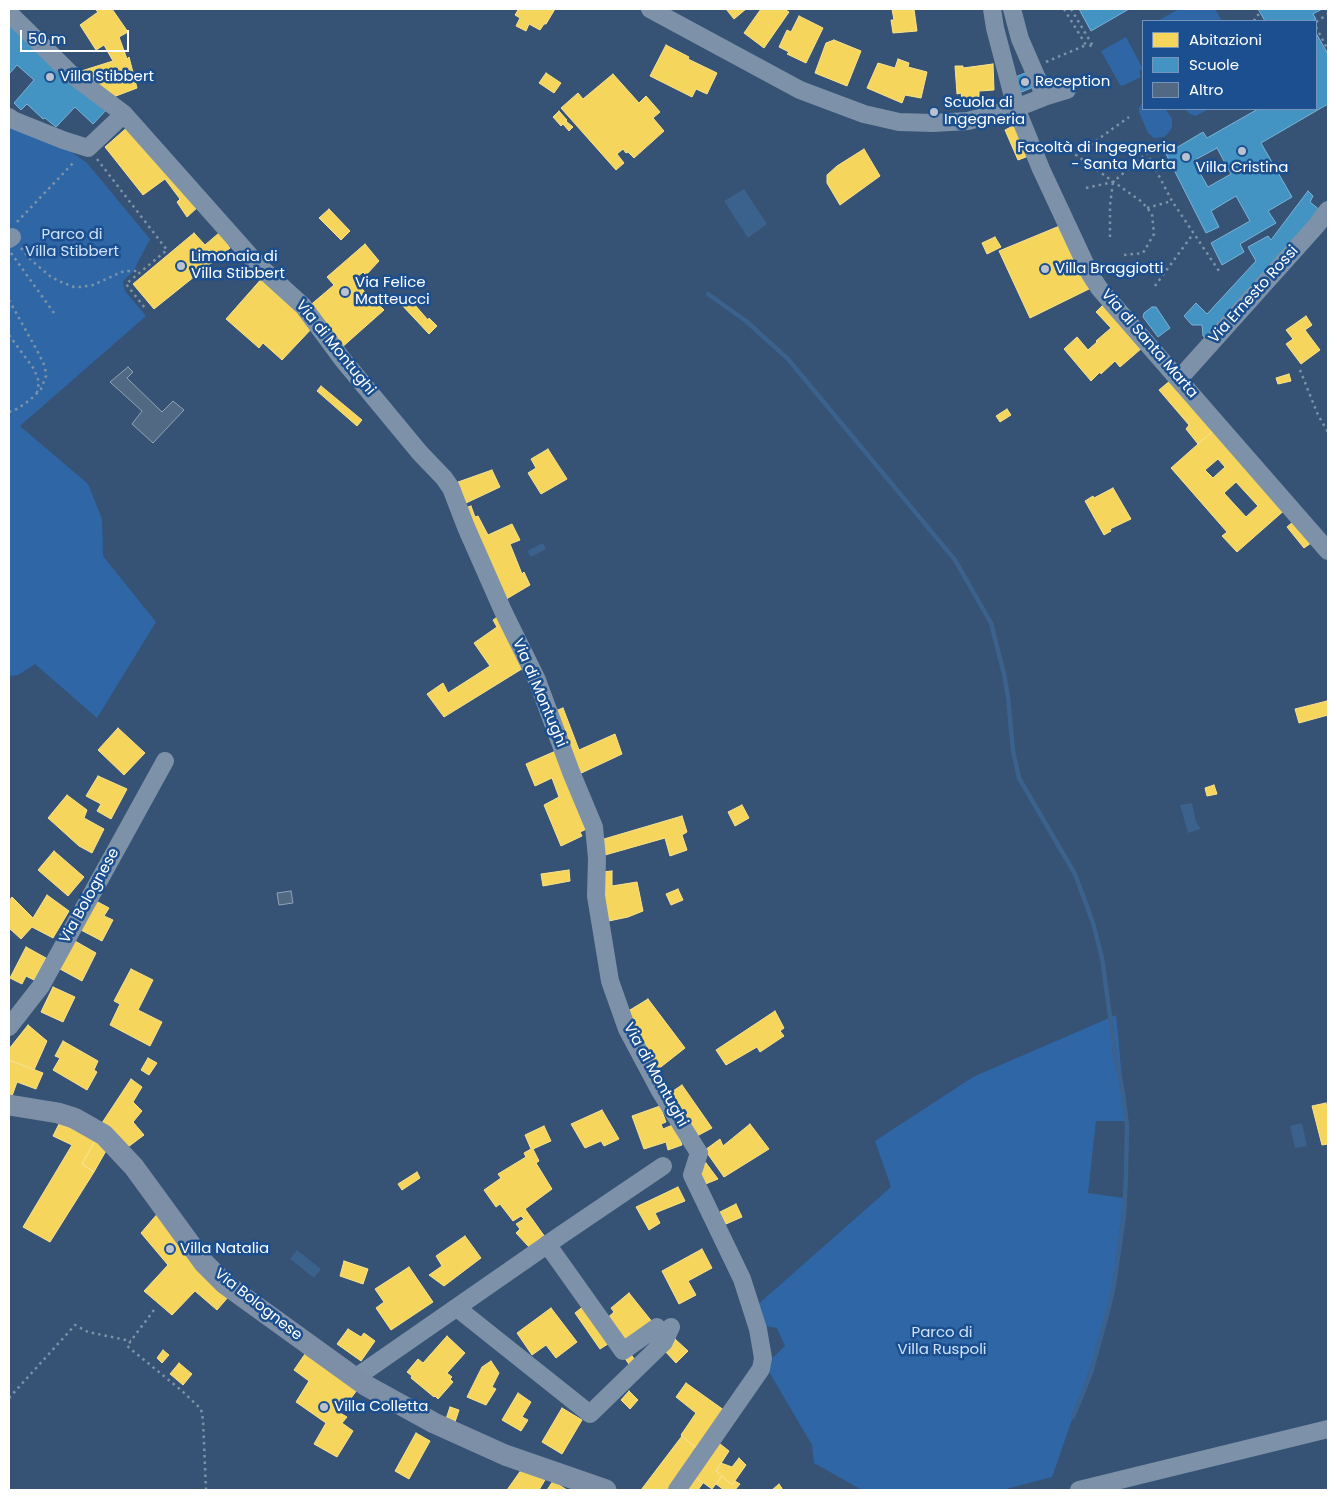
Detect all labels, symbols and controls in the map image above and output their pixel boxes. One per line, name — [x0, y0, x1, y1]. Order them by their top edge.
scale bar — [22, 20, 131, 52]
legend — [1142, 20, 1317, 110]
text: 50 m — [28, 28, 66, 49]
text: Abitazioni — [1189, 29, 1262, 50]
text: Scuole — [1189, 54, 1239, 75]
place label: Villa Stibbert — [60, 68, 154, 86]
marker: Villa Stibbert — [44, 71, 56, 83]
place label: Reception — [1035, 73, 1110, 91]
marker: Reception — [1019, 76, 1031, 88]
text: Altro — [1189, 79, 1223, 100]
place label: Scuola di Ingegneria — [944, 94, 1025, 129]
marker: Scuola di Ingegneria — [928, 106, 940, 118]
place label: Facoltà di Ingegneria - Santa Marta — [1017, 139, 1176, 174]
marker: Villa Cristina — [1236, 145, 1248, 157]
marker: Facoltà di Ingegneria - Santa Marta — [1180, 151, 1192, 163]
place label: Villa Cristina — [1196, 159, 1288, 177]
park label: Parco di Villa Stibbert — [25, 226, 119, 261]
street label: Via Ernesto Rossi — [1205, 242, 1303, 348]
place label: Limonaia di Villa Stibbert — [191, 248, 285, 283]
marker: Limonaia di Villa Stibbert — [175, 260, 187, 272]
place label: Villa Braggiotti — [1055, 260, 1163, 278]
marker: Villa Braggiotti — [1039, 263, 1051, 275]
place label: Via Felice Matteucci — [355, 274, 430, 309]
marker: Via Felice Matteucci — [339, 286, 351, 298]
street label: Via di Santa Marta — [1097, 286, 1201, 402]
street label: Via di Montughi — [291, 297, 379, 399]
street label: Via di Montughi — [508, 636, 570, 750]
street label: Via Bolognese — [56, 845, 124, 947]
street label: Via di Montughi — [619, 1020, 691, 1130]
place label: Villa Natalia — [180, 1240, 269, 1258]
marker: Villa Natalia — [164, 1243, 176, 1255]
street label: Via Bolognese — [211, 1265, 305, 1345]
park label: Parco di Villa Ruspoli — [897, 1324, 987, 1359]
place label: Villa Colletta — [334, 1398, 428, 1416]
marker: Villa Colletta — [318, 1401, 330, 1413]

